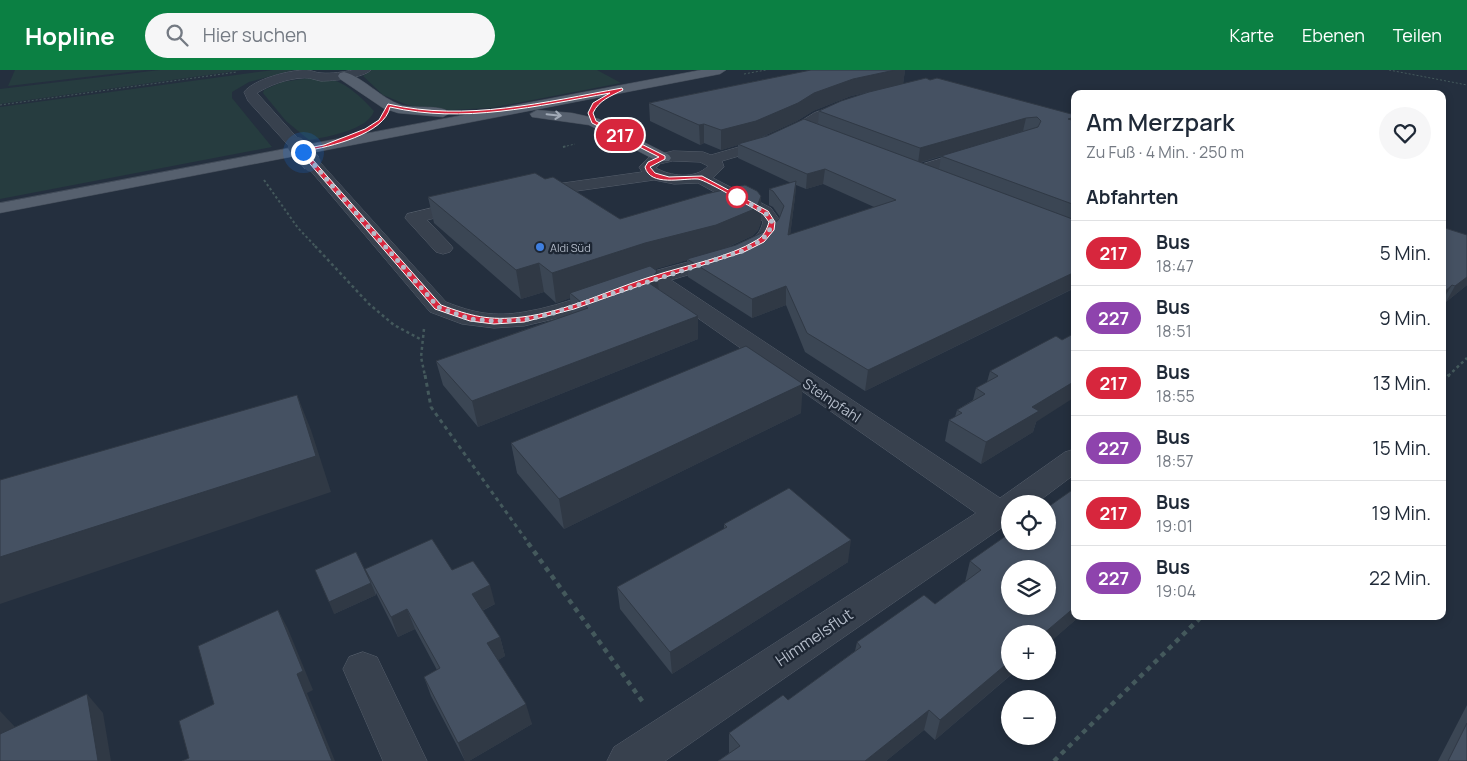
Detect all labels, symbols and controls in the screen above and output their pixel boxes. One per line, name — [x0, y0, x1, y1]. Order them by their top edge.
search box — [145, 13, 495, 58]
text: Hopline — [25, 19, 115, 52]
icon: search — [163, 21, 191, 49]
text: Hier suchen — [203, 22, 307, 48]
text: Karte — [1230, 23, 1274, 47]
text: Ebenen — [1302, 23, 1365, 47]
text: Teilen — [1393, 23, 1442, 47]
text: Am Merzpark — [1086, 105, 1235, 138]
button: heart — [1379, 107, 1431, 159]
one-way arrow — [546, 111, 562, 120]
line badge: 217 — [591, 119, 649, 151]
text: 217 — [606, 123, 634, 147]
your location — [291, 140, 316, 165]
text: Zu Fuß · 4 Min. · 250 m — [1086, 141, 1244, 163]
text: Abfahrten — [1086, 184, 1179, 210]
unlabelled marker — [726, 186, 748, 208]
text: Bus — [1156, 229, 1190, 255]
place label: Aldi Süd — [550, 240, 591, 255]
text: 5 Min. — [1380, 240, 1431, 266]
marker: Aldi Süd — [534, 241, 546, 253]
text: 217 — [1099, 241, 1128, 265]
text: 18:47 — [1156, 255, 1194, 277]
text: Bus — [1156, 294, 1190, 320]
text: 9 Min. — [1379, 305, 1431, 331]
text: 227 — [1098, 306, 1129, 330]
text: 18:51 — [1156, 320, 1192, 342]
text: Bus — [1156, 359, 1190, 385]
text: 13 Min. — [1373, 370, 1431, 396]
text: 217 — [1099, 371, 1128, 395]
street label: Steinpfahl — [799, 374, 865, 426]
text: 18:55 — [1156, 385, 1195, 407]
text: Bus — [1156, 424, 1190, 450]
text: 15 Min. — [1372, 435, 1431, 461]
text: 227 — [1098, 436, 1129, 460]
text: 18:57 — [1156, 450, 1194, 472]
text: Bus — [1156, 489, 1190, 515]
map controls — [1001, 495, 1056, 745]
button: locate — [1001, 495, 1056, 550]
text: 19 Min. — [1371, 500, 1431, 526]
text: 217 — [1099, 501, 1128, 525]
text: 19:01 — [1156, 515, 1193, 537]
text: Bus — [1156, 554, 1190, 580]
button: layers — [1001, 560, 1056, 615]
text: 22 Min. — [1369, 565, 1431, 591]
text: 227 — [1098, 566, 1129, 590]
text: 19:04 — [1156, 580, 1196, 602]
street label: Himmelsflut — [771, 603, 857, 671]
button: + — [1001, 625, 1056, 680]
button: − — [1001, 690, 1056, 745]

